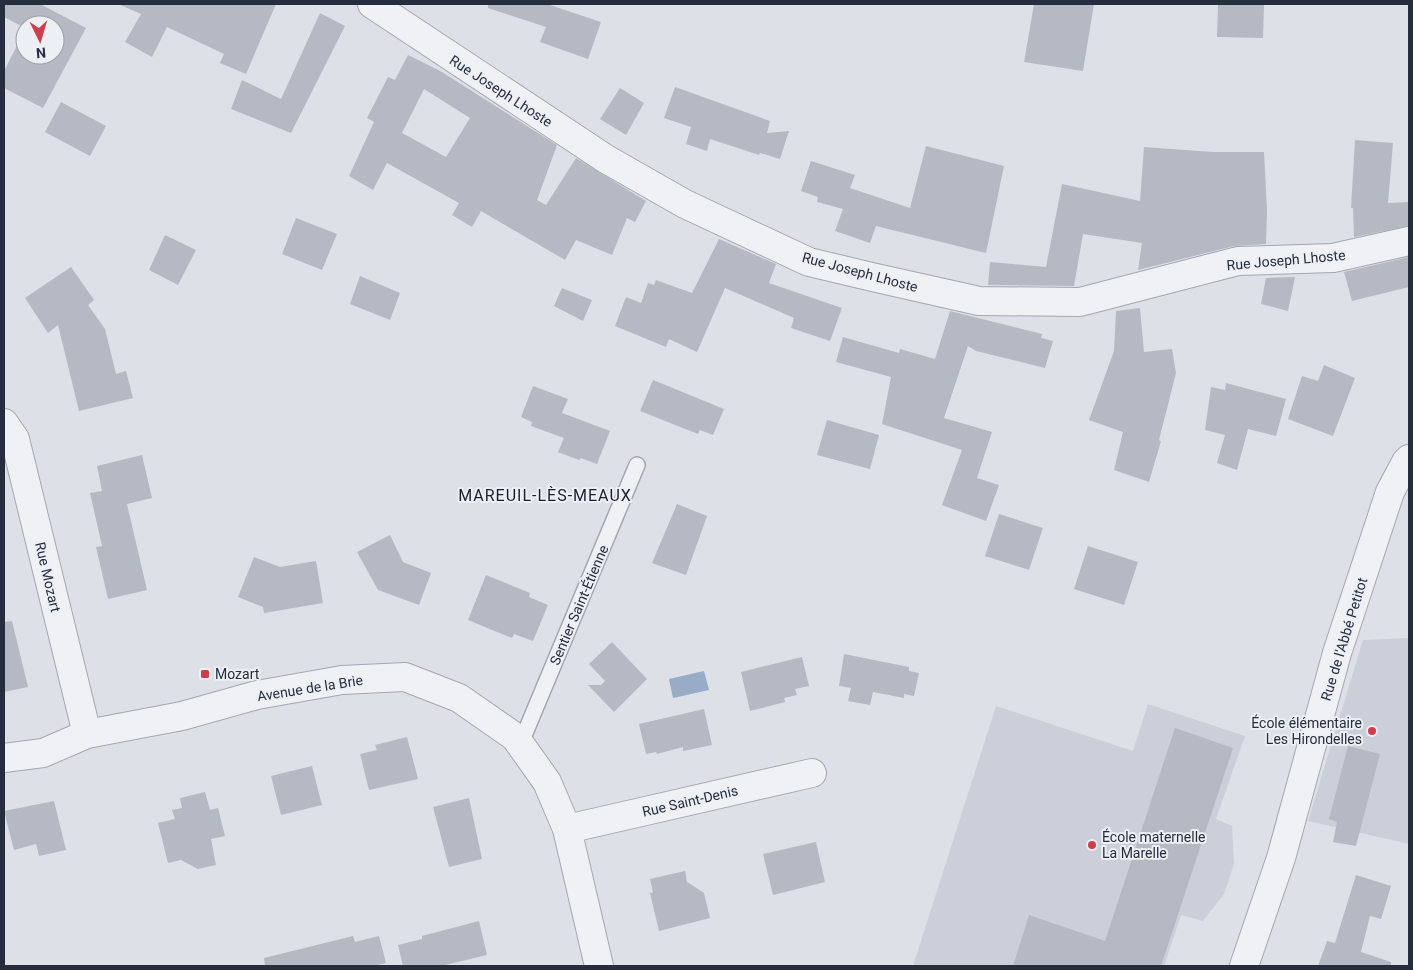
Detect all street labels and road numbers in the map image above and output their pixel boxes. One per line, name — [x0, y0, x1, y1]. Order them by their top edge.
street label: Rue Joseph Lhoste — [447, 52, 555, 130]
street label: Rue Joseph Lhoste — [1226, 247, 1346, 273]
street label: Rue Joseph Lhoste — [800, 249, 920, 295]
street label: Rue Mozart — [32, 540, 64, 614]
street label: Sentier Saint-Étienne — [546, 542, 612, 667]
street label: Rue de l'Abbé Petitot — [1318, 575, 1370, 703]
street label: Avenue de la Brie — [256, 672, 364, 704]
street label: Rue Saint-Denis — [641, 782, 739, 820]

